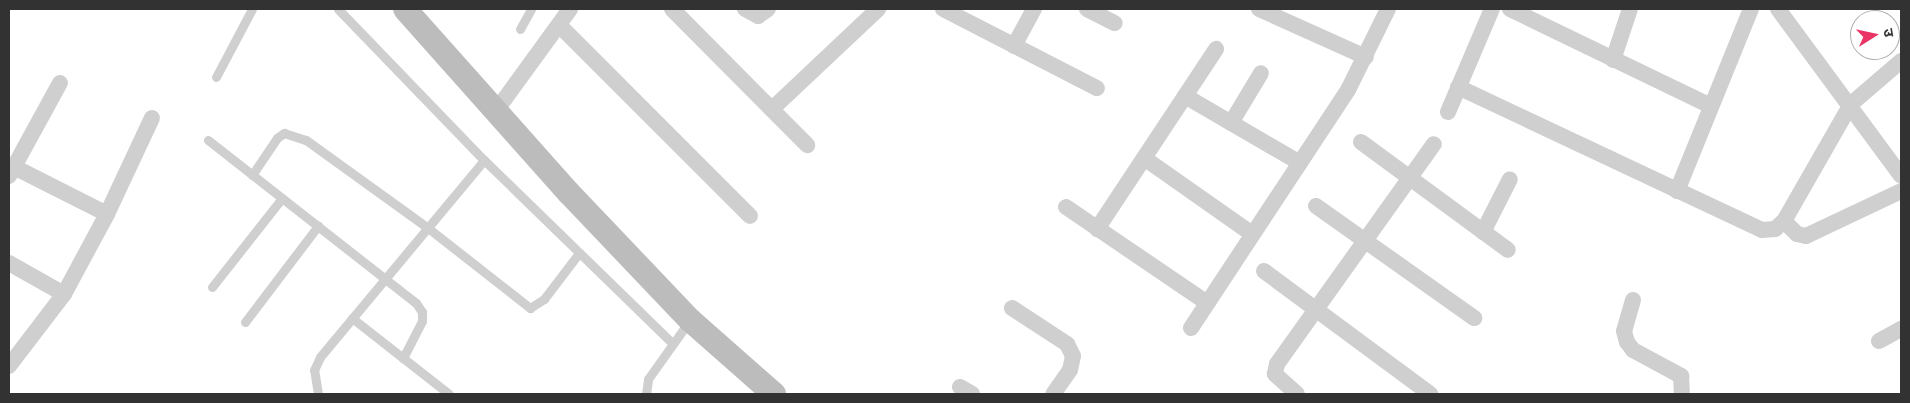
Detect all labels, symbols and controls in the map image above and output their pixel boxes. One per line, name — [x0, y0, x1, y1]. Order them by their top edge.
north arrow — [1850, 10, 1900, 60]
text: उ — [1879, 27, 1899, 38]

